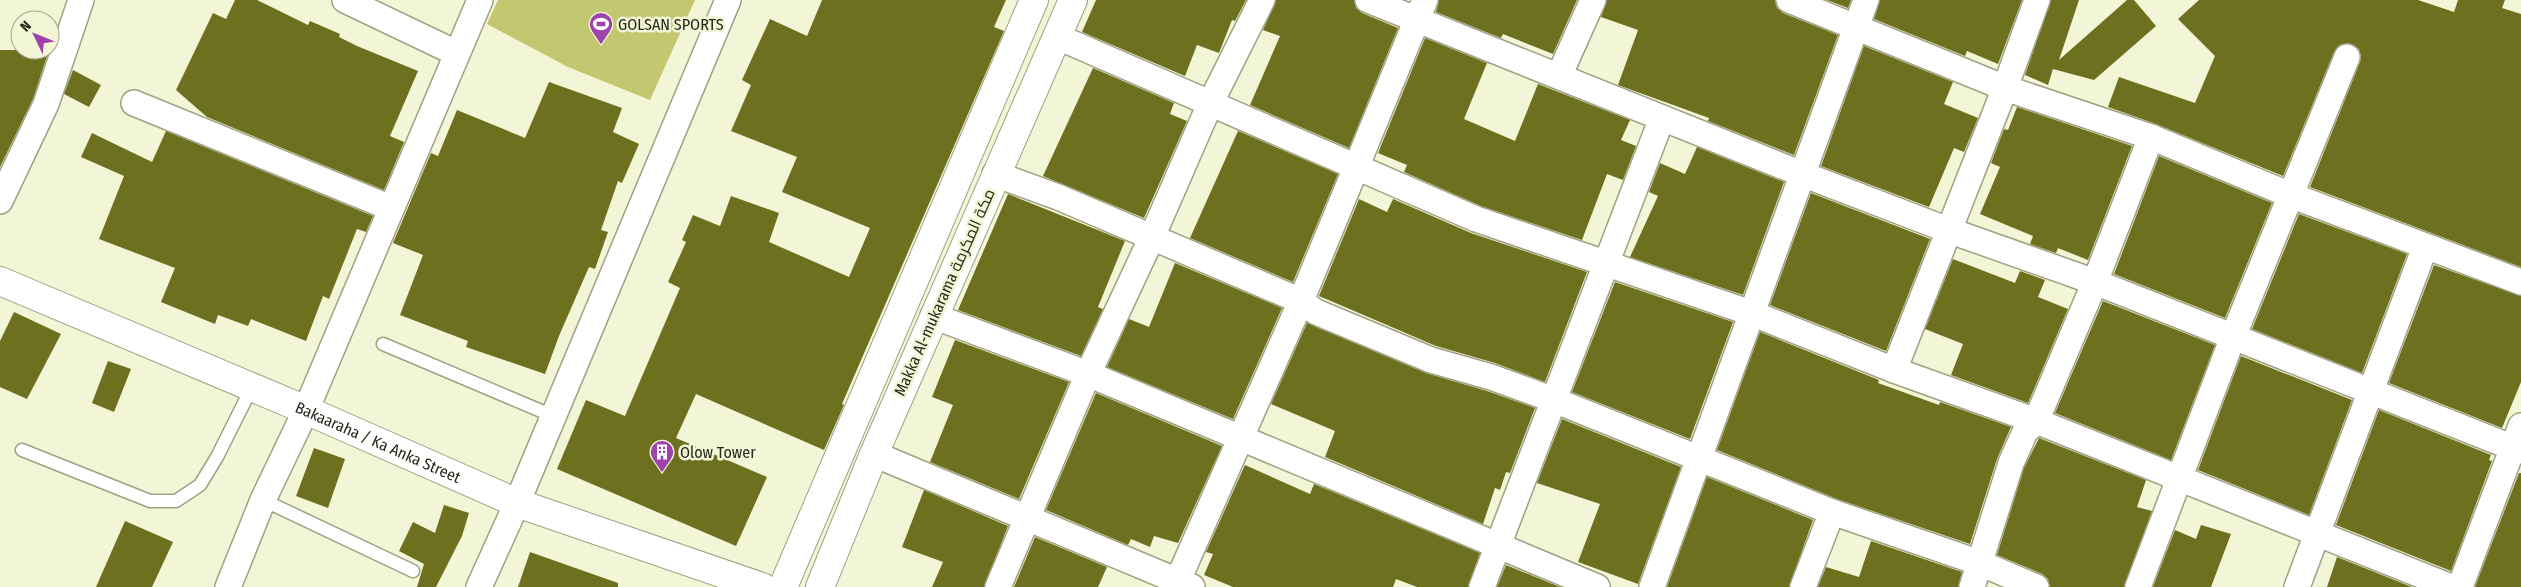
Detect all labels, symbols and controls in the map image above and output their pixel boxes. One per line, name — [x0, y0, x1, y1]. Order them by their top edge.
north arrow — [10, 10, 60, 60]
sports icon: GOLSAN SPORTS — [588, 11, 614, 45]
place label: GOLSAN SPORTS — [618, 15, 724, 34]
text: N — [17, 18, 35, 35]
street label: Makka Al-mukarama مكة المكرمة — [890, 186, 999, 399]
street label: Bakaaraha / Ka Anka Street — [293, 398, 464, 487]
building icon: Olow Tower — [649, 439, 675, 473]
place label: Olow Tower — [680, 443, 756, 462]

